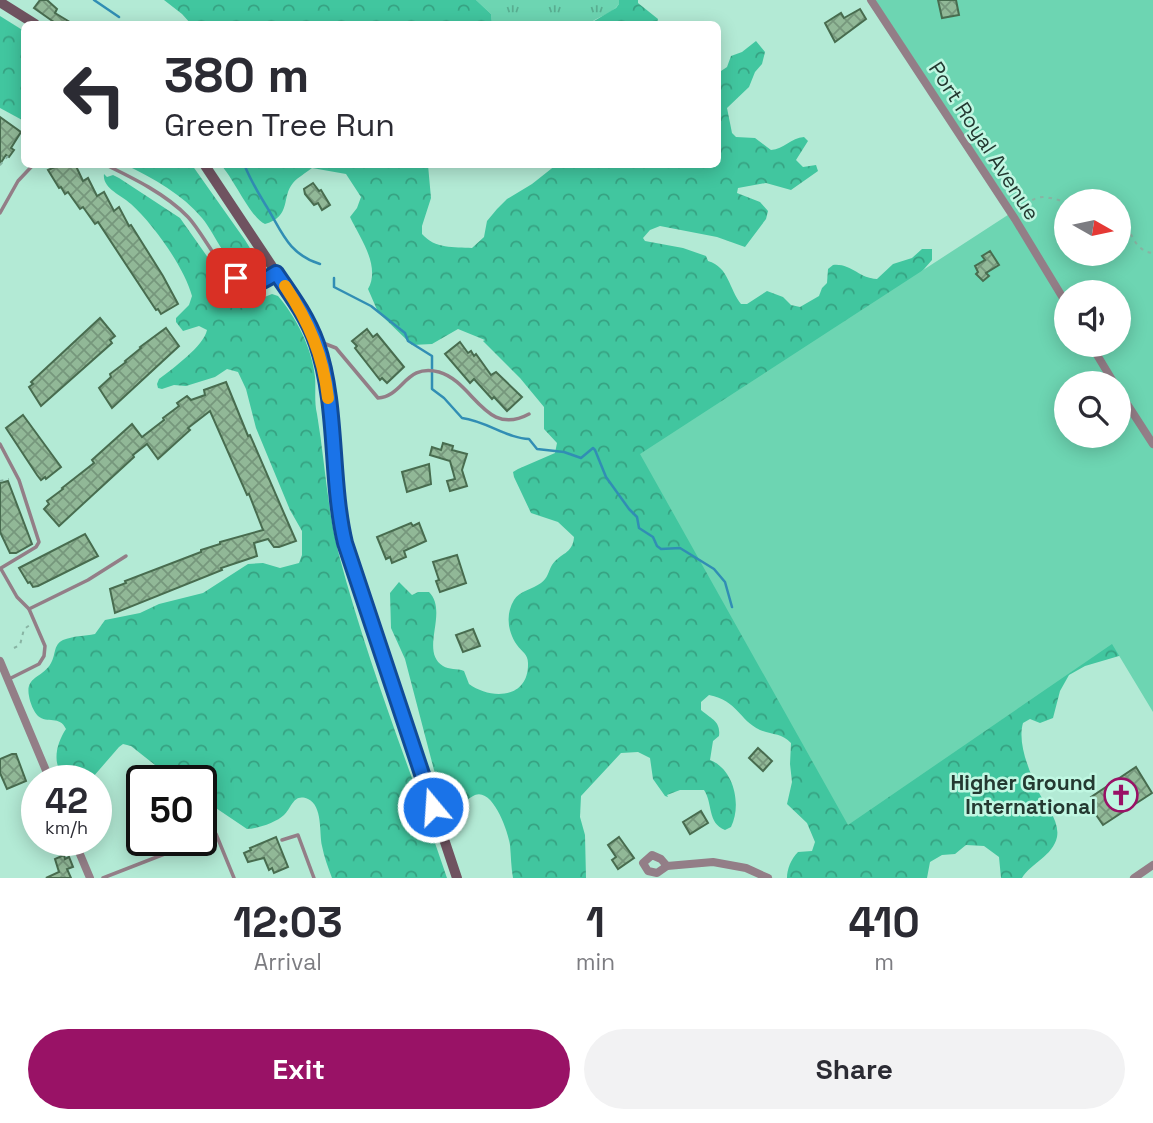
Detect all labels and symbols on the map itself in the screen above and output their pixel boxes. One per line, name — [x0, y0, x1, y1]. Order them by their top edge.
street label: Port Royal Avenue — [923, 56, 1046, 225]
north arrow — [1054, 189, 1130, 266]
pin — [206, 248, 266, 308]
speed limit sign: 50 — [126, 765, 217, 856]
place label: Higher Ground International — [951, 769, 1096, 820]
position arrow — [396, 770, 470, 844]
church icon: Higher Ground International — [1102, 776, 1140, 814]

